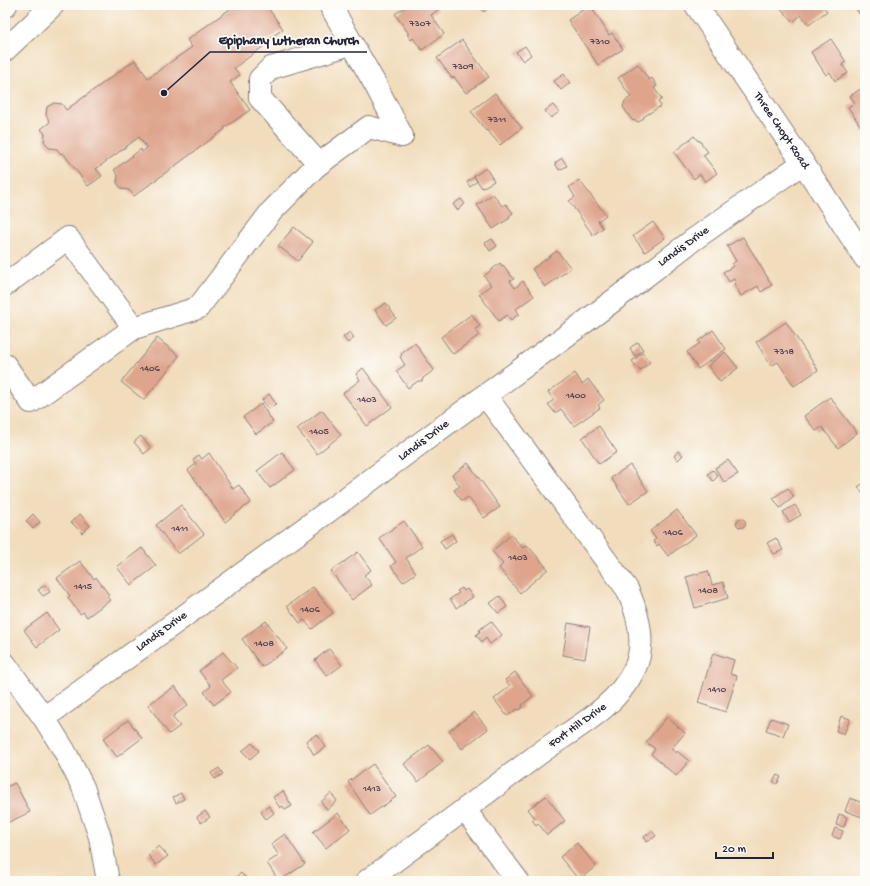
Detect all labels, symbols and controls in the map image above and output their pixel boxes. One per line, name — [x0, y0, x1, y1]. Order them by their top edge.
house number: 7307 — [408, 18, 431, 30]
callout: Epiphany Lutheran Church — [210, 27, 367, 52]
text: Epiphany Lutheran Church — [219, 34, 359, 50]
house number: 7310 — [589, 36, 610, 48]
house number: 7309 — [451, 61, 474, 73]
street label: Three Chopt Road — [750, 89, 812, 173]
house number: 7311 — [487, 114, 506, 126]
street label: Landis Drive — [656, 223, 713, 270]
house number: 7318 — [773, 346, 794, 358]
house number: 1406 — [139, 363, 161, 375]
house number: 1400 — [565, 390, 586, 402]
house number: 1403 — [356, 394, 377, 406]
street label: Landis Drive — [396, 417, 453, 465]
house number: 1405 — [308, 426, 329, 438]
house number: 1411 — [171, 523, 188, 535]
house number: 1406 — [662, 527, 684, 539]
house number: 1403 — [507, 552, 528, 564]
house number: 1415 — [73, 581, 92, 593]
house number: 1408 — [697, 585, 718, 597]
house number: 1406 — [299, 604, 321, 616]
street label: Landis Drive — [134, 608, 191, 655]
house number: 1408 — [253, 638, 274, 650]
house number: 1410 — [707, 684, 727, 696]
street label: Fort Hill Drive — [546, 700, 610, 752]
house number: 1413 — [362, 783, 381, 795]
scale bar — [716, 834, 773, 860]
text: 20 m — [722, 843, 747, 857]

